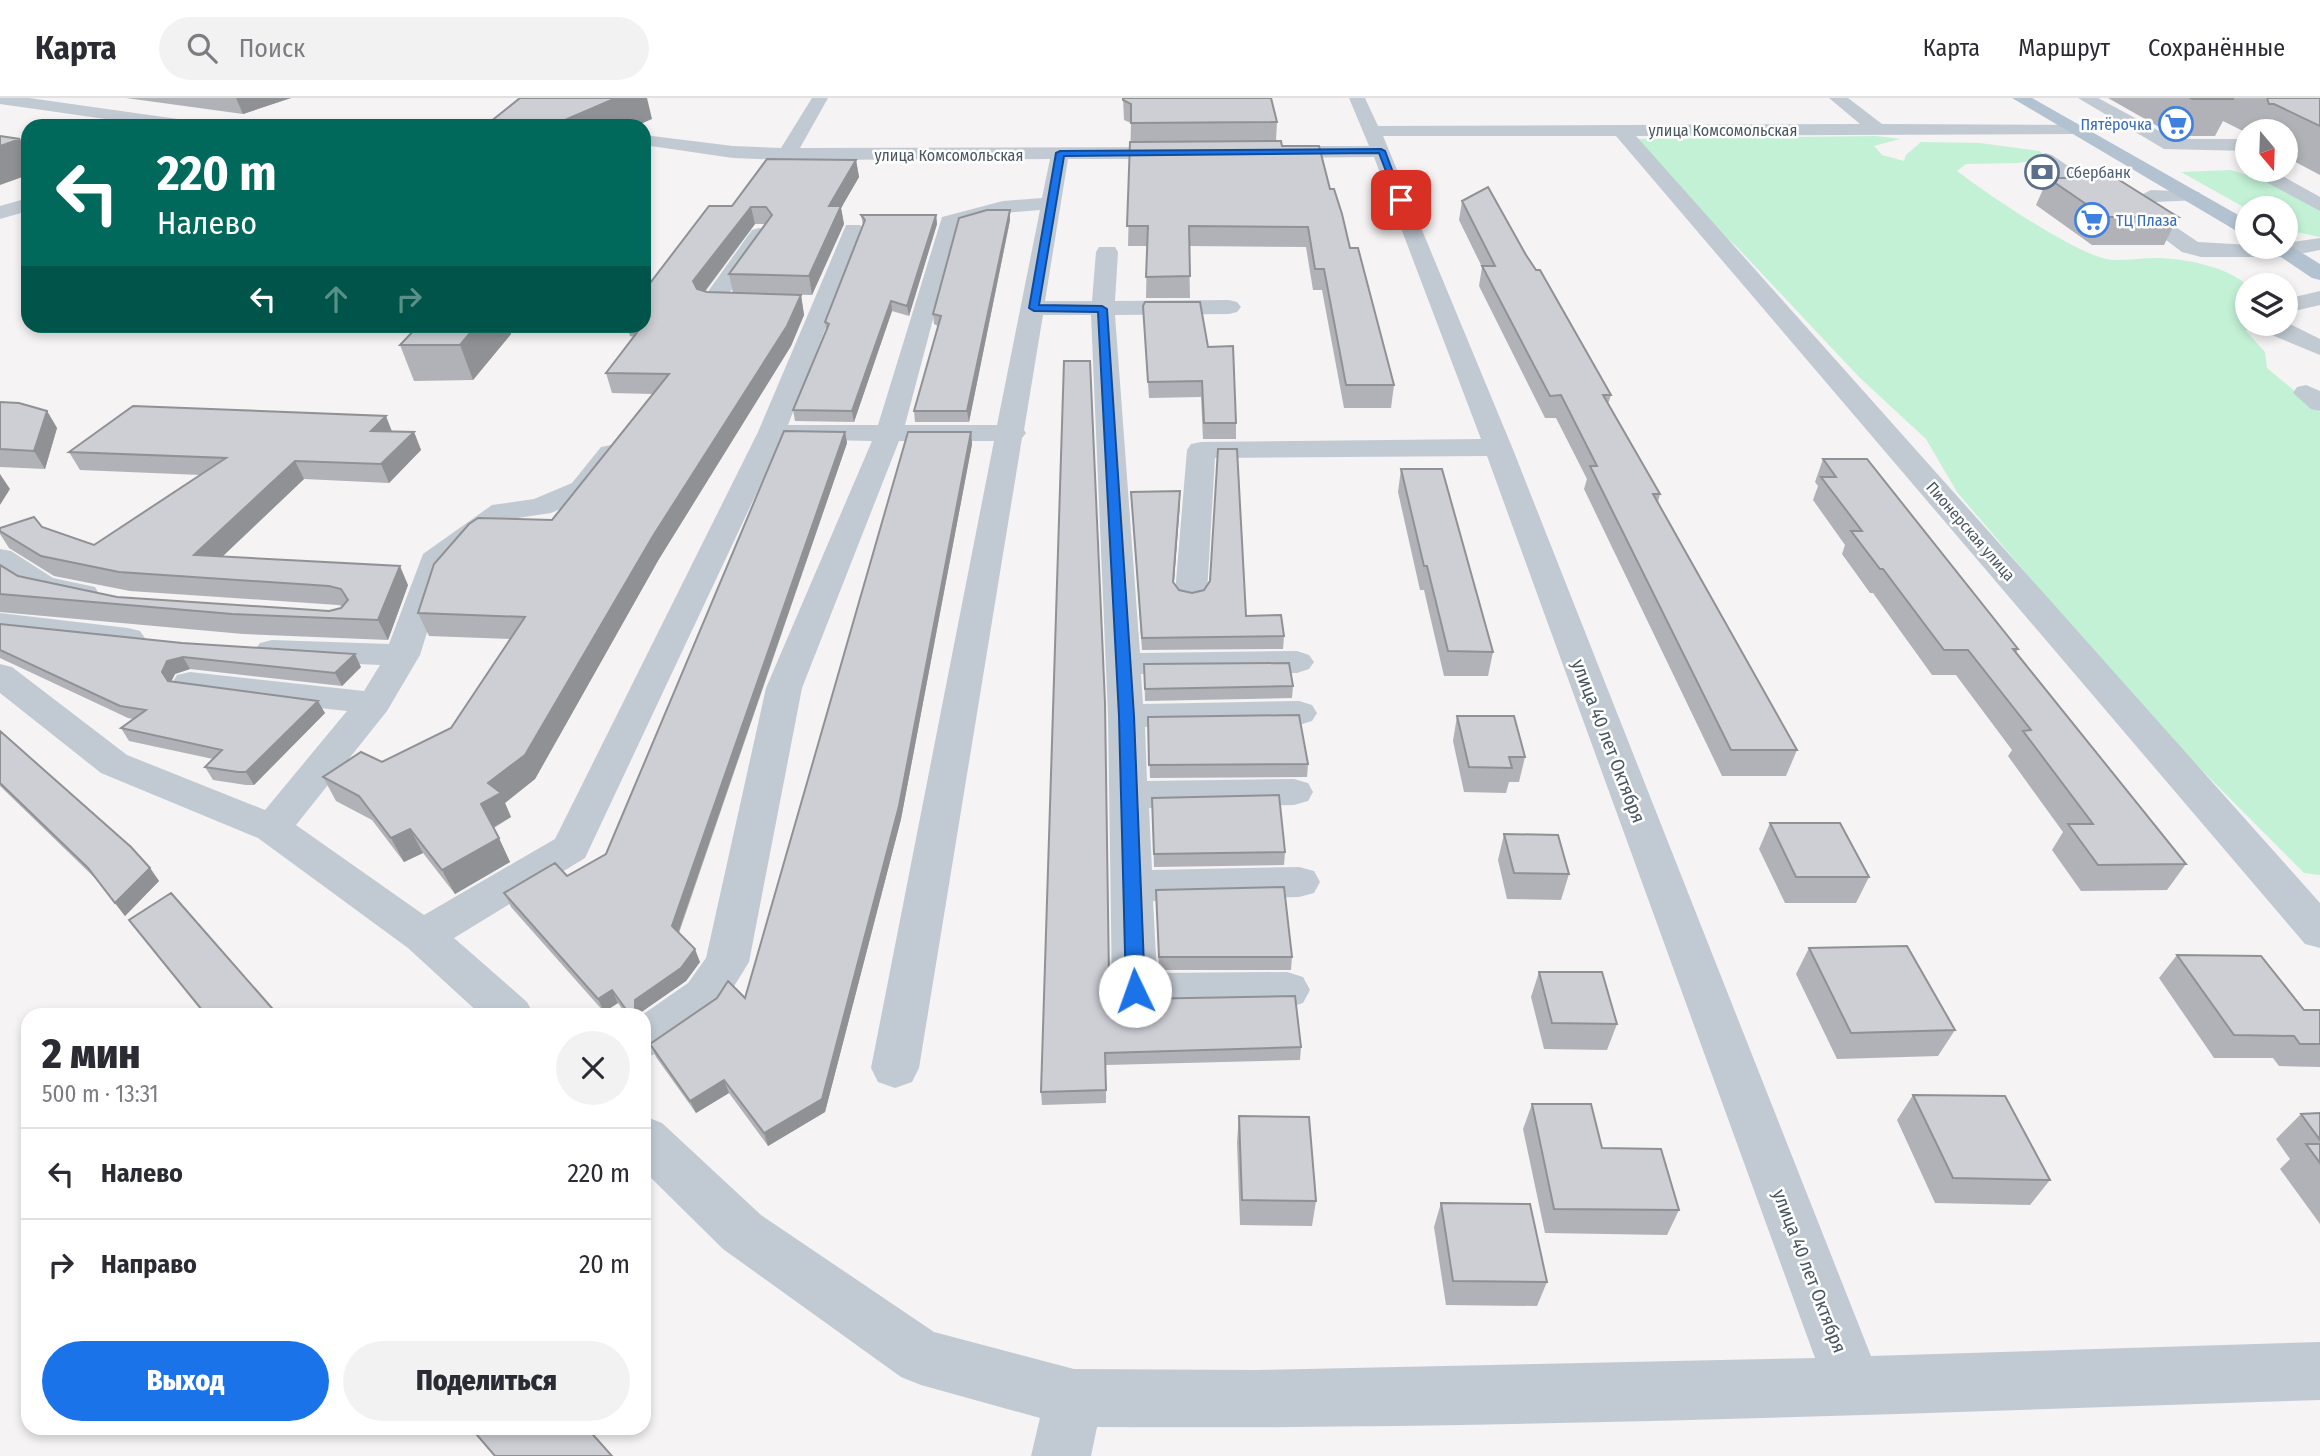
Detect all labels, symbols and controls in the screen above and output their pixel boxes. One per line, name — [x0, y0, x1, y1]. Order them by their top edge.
search box — [159, 17, 649, 80]
text: Карта — [35, 28, 117, 68]
icon: search — [183, 29, 221, 67]
text: Поиск — [239, 33, 305, 64]
text: Карта — [1923, 34, 1980, 62]
text: Маршрут — [2018, 34, 2110, 62]
text: Сохранённые — [2148, 34, 2285, 62]
supermarket icon: Пятёрочка — [2157, 105, 2195, 143]
place label: Пятёрочка — [2080, 115, 2152, 134]
north arrow — [2235, 119, 2298, 182]
map controls — [2235, 119, 2298, 336]
street label: улица Комсомольская — [1649, 121, 1797, 140]
text: 220 m — [157, 144, 277, 203]
street label: улица Комсомольская — [875, 146, 1023, 165]
icon: left — [42, 147, 133, 238]
bank icon: Сбербанк — [2023, 153, 2061, 191]
place label: Сбербанк — [2066, 163, 2131, 182]
pin — [1371, 170, 1431, 230]
icon: arrive — [1382, 181, 1420, 219]
button: search — [2235, 196, 2298, 259]
supermarket icon: ТЦ Плаза — [2073, 201, 2111, 239]
text: Налево — [157, 204, 257, 242]
place label: ТЦ Плаза — [2116, 211, 2177, 230]
button: layers — [2235, 273, 2298, 336]
icon: left — [244, 280, 282, 318]
icon: ahead — [317, 280, 355, 318]
icon: right — [390, 280, 428, 318]
street label: Пионерская улица — [1922, 478, 2019, 585]
street label: улица 40 лет Октября — [1567, 656, 1650, 826]
position arrow — [1098, 954, 1172, 1028]
text: 2 мин — [42, 1029, 141, 1079]
button: close — [556, 1031, 630, 1105]
text: 500 m · 13:31 — [42, 1080, 159, 1108]
icon: left — [42, 1155, 80, 1193]
text: Налево — [101, 1158, 183, 1189]
text: 220 m — [567, 1158, 630, 1189]
street label: улица 40 лет Октября — [1768, 1186, 1851, 1356]
icon: right — [42, 1246, 80, 1284]
text: Направо — [101, 1249, 197, 1280]
text: 20 m — [579, 1249, 630, 1280]
button: Выход — [42, 1341, 329, 1421]
button: Поделиться — [343, 1341, 630, 1421]

